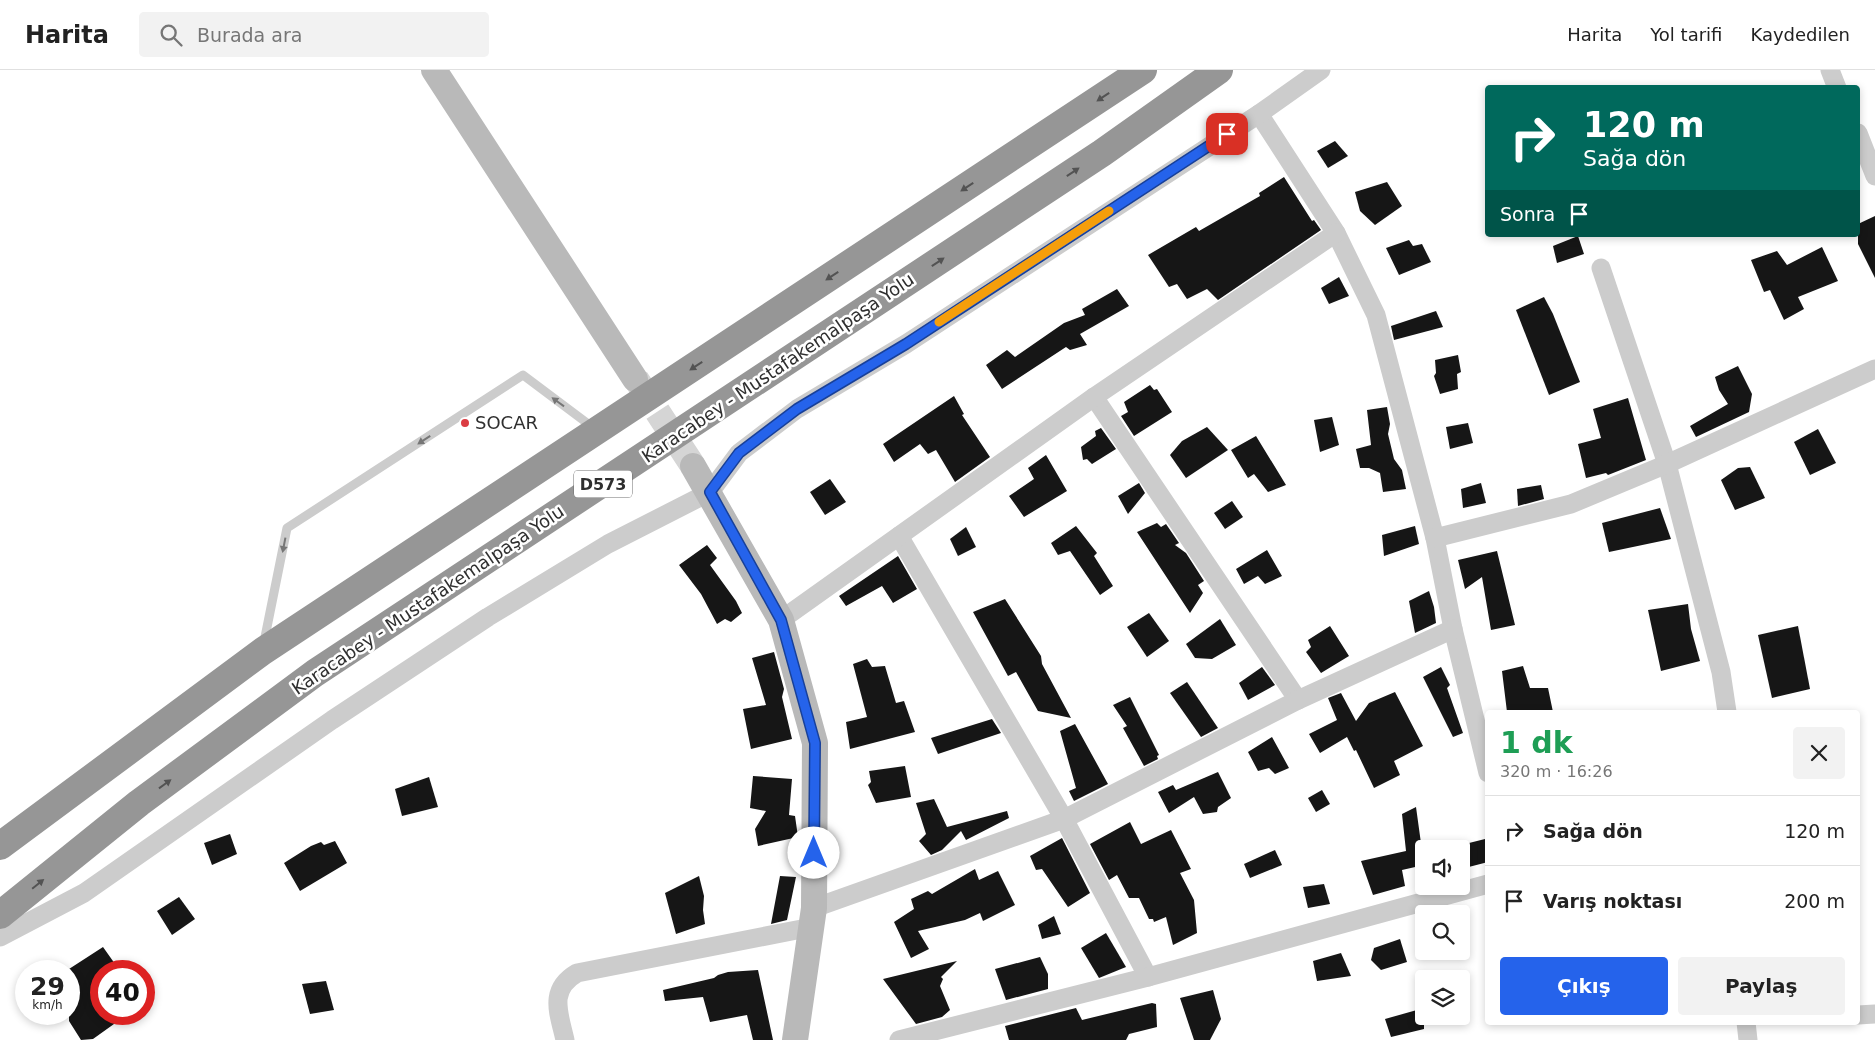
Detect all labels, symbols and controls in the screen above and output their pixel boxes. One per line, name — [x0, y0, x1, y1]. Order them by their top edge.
search box — [139, 12, 489, 57]
text: Harita — [25, 21, 109, 49]
icon: search — [157, 21, 185, 49]
text: Burada ara — [197, 24, 302, 46]
text: Harita — [1567, 24, 1622, 45]
text: Yol tarifi — [1650, 24, 1722, 45]
text: Kaydedilen — [1750, 24, 1850, 45]
one-way arrow — [1096, 92, 1110, 102]
icon: right — [1500, 105, 1565, 170]
text: 120 m — [1583, 105, 1705, 145]
pin — [1206, 113, 1248, 155]
icon: arrive — [1213, 120, 1241, 148]
text: Sağa dön — [1583, 146, 1686, 171]
one-way arrow — [1066, 167, 1080, 177]
one-way arrow — [961, 182, 974, 192]
icon: arrive — [1565, 200, 1593, 228]
text: Sonra — [1500, 203, 1555, 225]
one-way arrow — [931, 257, 945, 267]
street label: Karacabey - Mustafakemalpaşa Yolu — [638, 268, 918, 467]
one-way arrow — [825, 271, 838, 281]
one-way arrow — [689, 361, 703, 370]
one-way arrow — [552, 396, 565, 407]
place label: SOCAR — [475, 412, 538, 433]
marker: SOCAR — [459, 417, 471, 429]
one-way arrow — [417, 435, 430, 444]
road number: D573 — [574, 470, 632, 498]
street label: Karacabey - Mustafakemalpaşa Yolu — [288, 500, 568, 699]
one-way arrow — [280, 538, 288, 553]
text: 1 dk — [1500, 725, 1573, 760]
button: close — [1793, 727, 1845, 779]
text: 320 m · 16:26 — [1500, 762, 1613, 781]
one-way arrow — [158, 778, 171, 789]
icon: right — [1500, 817, 1528, 845]
text: Sağa dön — [1543, 820, 1643, 842]
text: 120 m — [1784, 820, 1845, 842]
position arrow — [787, 826, 839, 878]
map controls — [1415, 840, 1470, 1025]
button: sound — [1415, 840, 1470, 895]
one-way arrow — [31, 879, 44, 890]
icon: arrive — [1500, 887, 1528, 915]
text: Varış noktası — [1543, 890, 1682, 912]
text: 200 m — [1784, 890, 1845, 912]
button: search — [1415, 905, 1470, 960]
button: Çıkış — [1500, 957, 1668, 1015]
button: Paylaş — [1678, 957, 1845, 1015]
speed limit sign: 40 — [90, 960, 155, 1025]
button: layers — [1415, 970, 1470, 1025]
text: 29 — [30, 972, 65, 1001]
text: km/h — [32, 998, 63, 1012]

